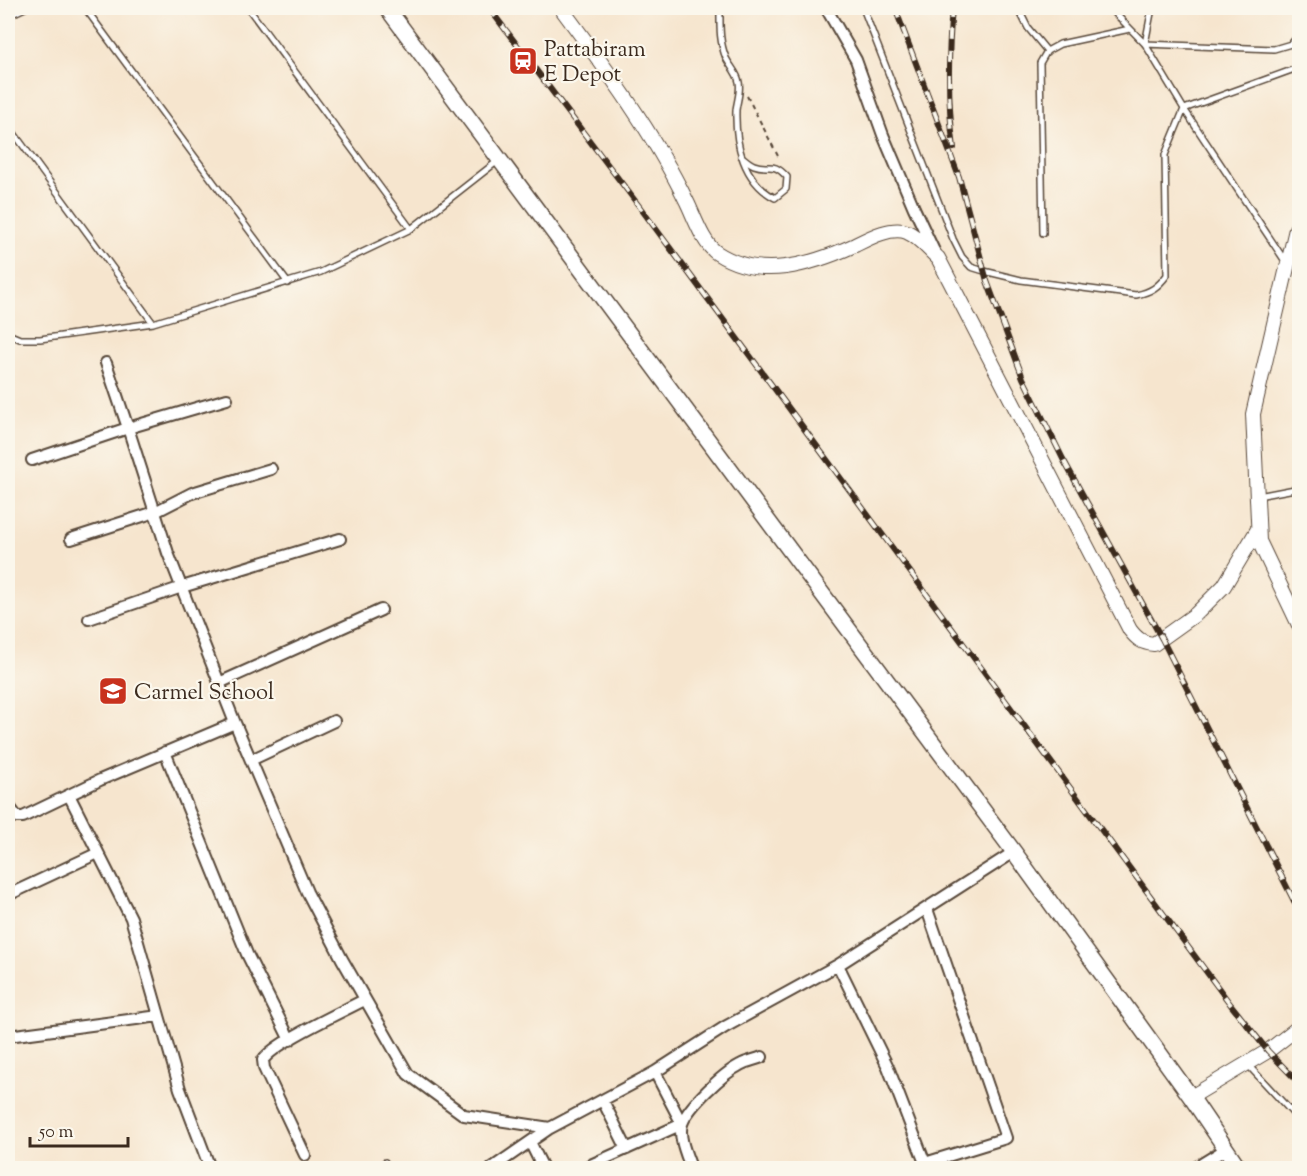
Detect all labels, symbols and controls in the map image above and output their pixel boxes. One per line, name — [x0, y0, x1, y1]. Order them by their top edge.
place label: Pattabiram E Depot — [544, 35, 646, 92]
station icon: Pattabiram E Depot — [507, 45, 539, 77]
school or university icon: Carmel School — [97, 675, 129, 707]
place label: Carmel School — [134, 678, 274, 710]
scale bar — [30, 1110, 128, 1148]
text: 50 m — [38, 1120, 74, 1146]

